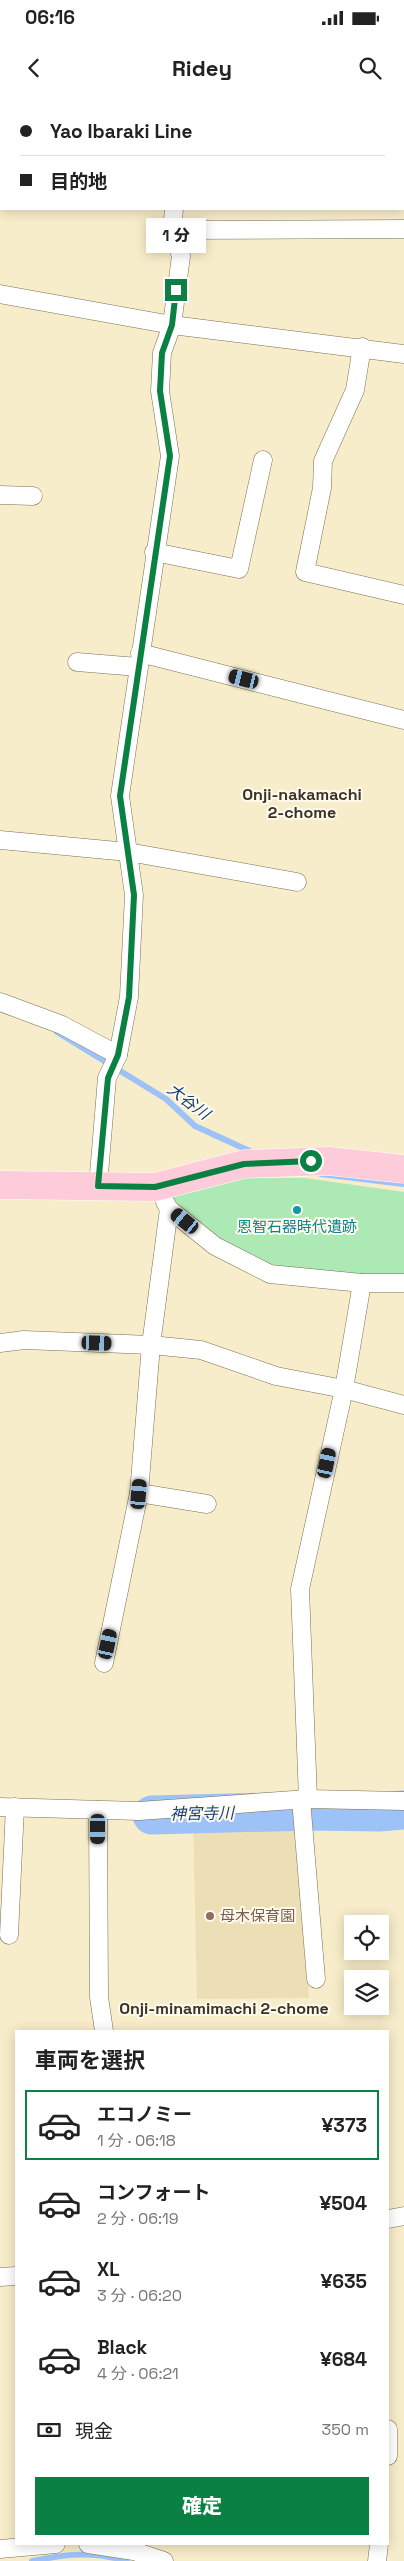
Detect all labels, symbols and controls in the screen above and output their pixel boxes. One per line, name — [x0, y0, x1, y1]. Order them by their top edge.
text: 06:16 — [25, 5, 75, 30]
icon: back — [20, 54, 48, 82]
text: Ridey — [172, 54, 232, 82]
icon: search — [356, 54, 384, 82]
text: Yao Ibaraki Line — [50, 119, 193, 144]
text: 目的地 — [50, 169, 107, 194]
callout: 1 分 — [146, 218, 206, 252]
text: 1 分 — [162, 225, 190, 246]
route end — [165, 279, 187, 301]
car — [227, 668, 260, 690]
district label: Onji-nakamachi 2-chome — [242, 784, 362, 823]
water label: 大谷川 — [163, 1079, 216, 1125]
route start — [300, 1150, 322, 1172]
marker: 恩智石器時代遺跡 — [291, 1204, 303, 1216]
car — [168, 1206, 201, 1236]
place label: 恩智石器時代遺跡 — [237, 1217, 357, 1236]
car — [81, 1335, 112, 1351]
car — [316, 1447, 337, 1479]
car — [130, 1478, 147, 1510]
car — [97, 1628, 118, 1660]
water label: 神宮寺川 — [170, 1802, 236, 1825]
car — [90, 1814, 105, 1844]
place label: 母木保育園 — [220, 1906, 295, 1925]
marker: 母木保育園 — [204, 1910, 216, 1922]
map controls — [344, 1915, 389, 2015]
button: locate — [344, 1915, 389, 1960]
button: layers — [344, 1970, 389, 2015]
district label: Onji-minamimachi 2-chome — [119, 1998, 329, 2019]
text: 車両を選択 — [35, 2046, 145, 2074]
text: エコノミー — [97, 2102, 192, 2127]
icon: car — [37, 2103, 82, 2148]
text: ¥373 — [322, 2113, 367, 2138]
text: 1 分 · 06:18 — [97, 2130, 176, 2151]
text: コンフォート — [97, 2180, 210, 2205]
icon: car — [37, 2181, 82, 2226]
text: ¥504 — [319, 2191, 367, 2216]
text: 2 分 · 06:19 — [97, 2208, 179, 2229]
text: XL — [97, 2257, 120, 2282]
icon: car — [37, 2259, 82, 2304]
text: ¥635 — [321, 2269, 367, 2294]
text: 3 分 · 06:20 — [97, 2285, 182, 2306]
text: Black — [97, 2335, 147, 2360]
icon: car — [37, 2337, 82, 2382]
text: ¥684 — [320, 2347, 367, 2372]
text: 4 分 · 06:21 — [97, 2363, 179, 2384]
icon: cash — [35, 2416, 63, 2444]
text: 現金 — [75, 2419, 113, 2444]
text: 350 m — [322, 2419, 369, 2440]
button: 確定 — [35, 2477, 369, 2535]

